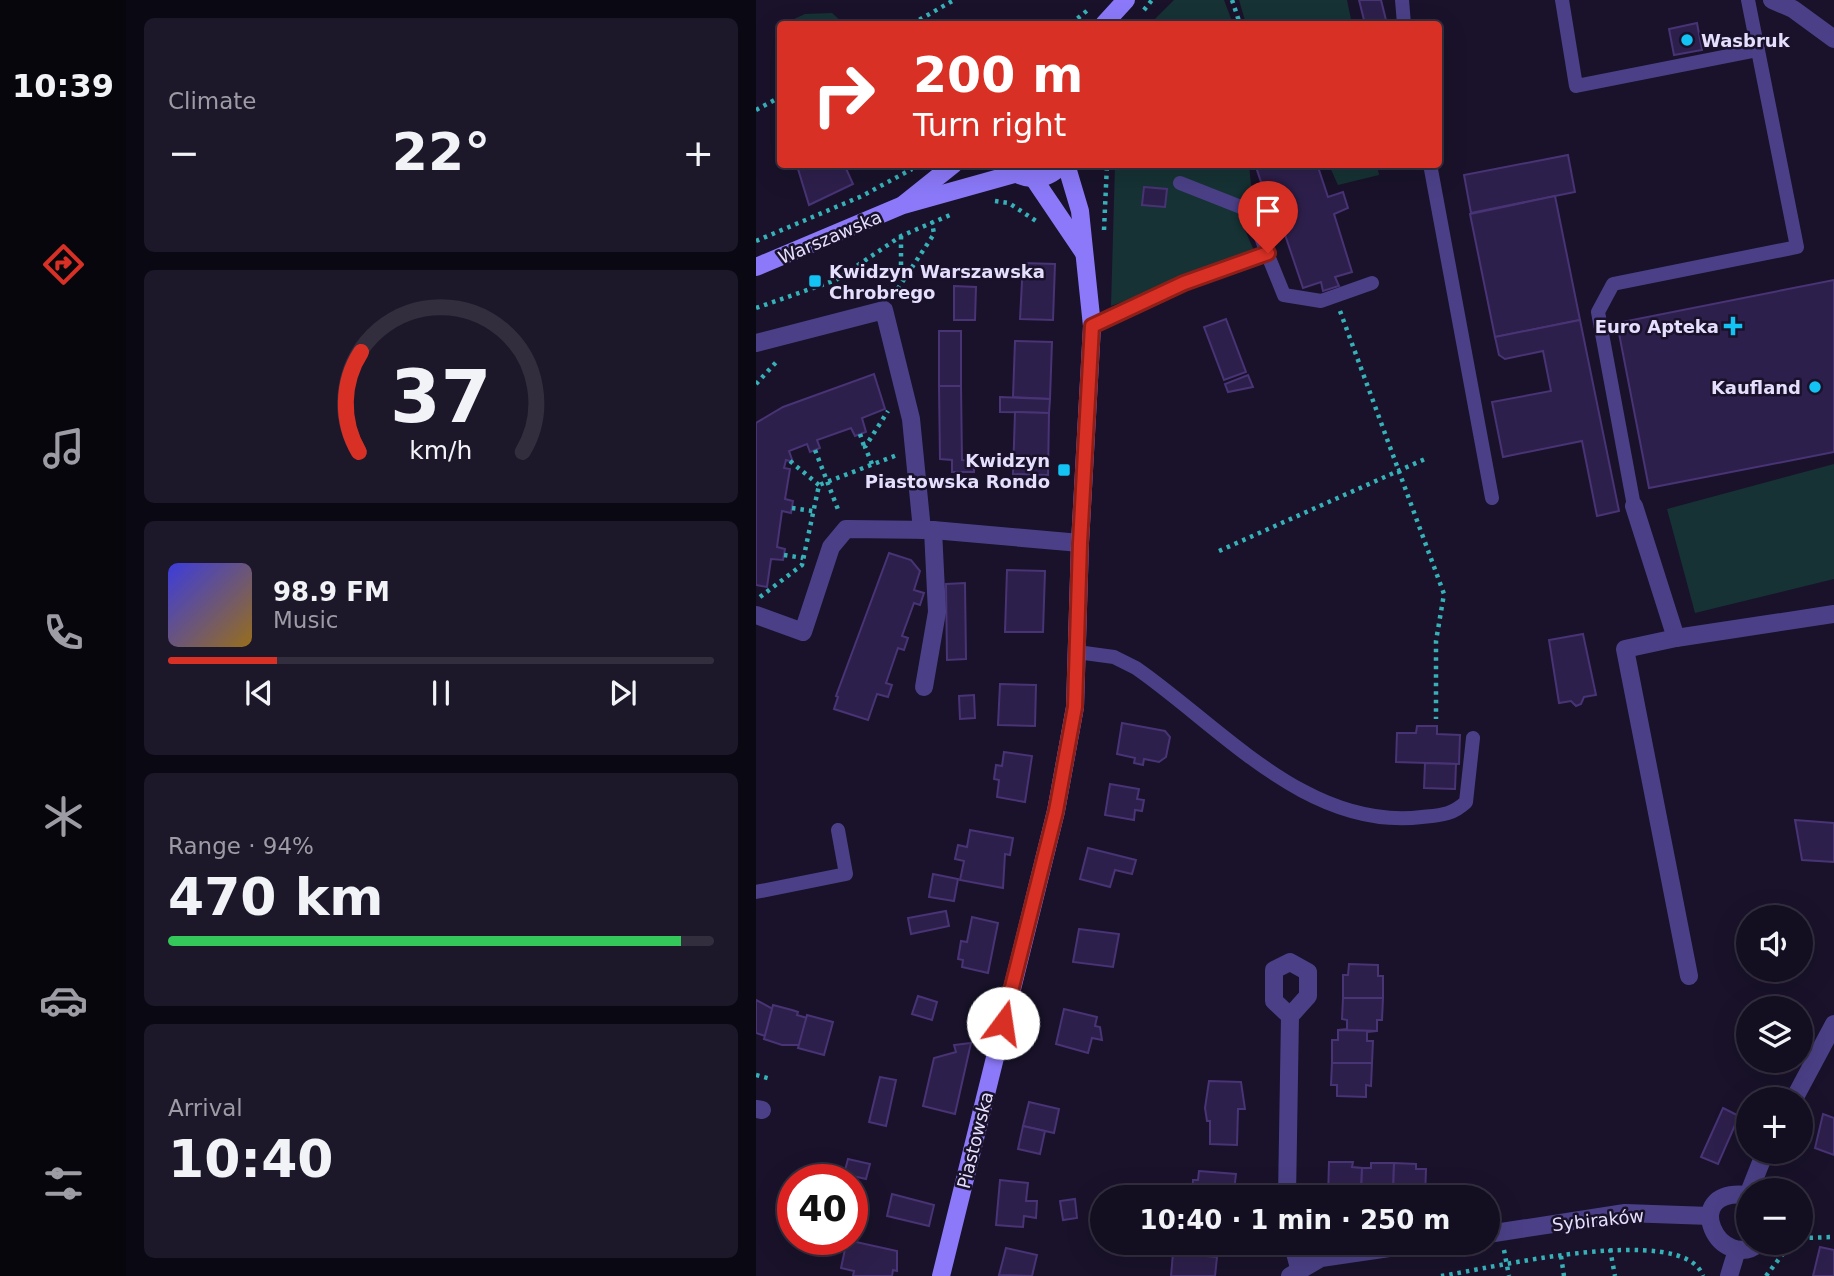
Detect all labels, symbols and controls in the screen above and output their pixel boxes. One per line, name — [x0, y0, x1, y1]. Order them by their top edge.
place label: Wasbruk — [1701, 30, 1791, 51]
marker: Wasbruk — [1679, 32, 1695, 48]
text: 200 m — [913, 47, 1083, 104]
icon: right — [798, 49, 889, 140]
text: 10:39 — [12, 67, 114, 105]
text: Climate — [168, 88, 257, 114]
text: Turn right — [913, 106, 1066, 144]
text: 22° — [392, 122, 490, 182]
text: − — [168, 131, 200, 175]
text: + — [682, 131, 714, 175]
pin — [1238, 181, 1298, 253]
icon: arrive — [1249, 192, 1287, 230]
street label: Warszawska — [775, 206, 885, 268]
icon: directions — [39, 240, 88, 289]
place label: Kwidzyn Warszawska Chrobrego — [829, 261, 1045, 303]
marker: Kwidzyn Warszawska Chrobrego — [807, 273, 823, 289]
place label: Euro Apteka — [1595, 316, 1719, 337]
marker: Euro Apteka — [1725, 318, 1741, 334]
text: 37 — [390, 355, 492, 440]
place label: Kaufland — [1711, 377, 1801, 398]
marker: Kaufland — [1807, 379, 1823, 395]
icon: music — [39, 424, 88, 473]
text: km/h — [409, 436, 473, 465]
place label: Kwidzyn Piastowska Rondo — [865, 450, 1050, 492]
marker: Kwidzyn Piastowska Rondo — [1056, 462, 1072, 478]
text: 98.9 FM — [273, 577, 390, 607]
text: Music — [273, 607, 338, 633]
icon: phone — [39, 608, 88, 657]
icon: previous — [240, 674, 278, 712]
icon: pause — [422, 674, 460, 712]
icon: next — [604, 674, 642, 712]
icon: climate — [39, 792, 88, 841]
text: Range · 94% — [168, 833, 314, 859]
text: 470 km — [168, 867, 383, 927]
map controls — [1736, 905, 1813, 1255]
button: sound — [1736, 905, 1813, 982]
icon: car — [39, 976, 88, 1025]
position arrow — [966, 986, 1040, 1060]
button: layers — [1736, 996, 1813, 1073]
button: + — [1736, 1087, 1813, 1164]
street label: Piastowska — [953, 1089, 997, 1191]
text: Arrival — [168, 1095, 243, 1121]
text: 10:40 — [168, 1129, 334, 1189]
icon: filters — [39, 1159, 88, 1208]
speed limit sign: 40 — [777, 1164, 868, 1255]
button: − — [1736, 1178, 1813, 1255]
text: 10:40 · 1 min · 250 m — [1140, 1205, 1450, 1235]
street label: Sybiraków — [1551, 1205, 1645, 1235]

